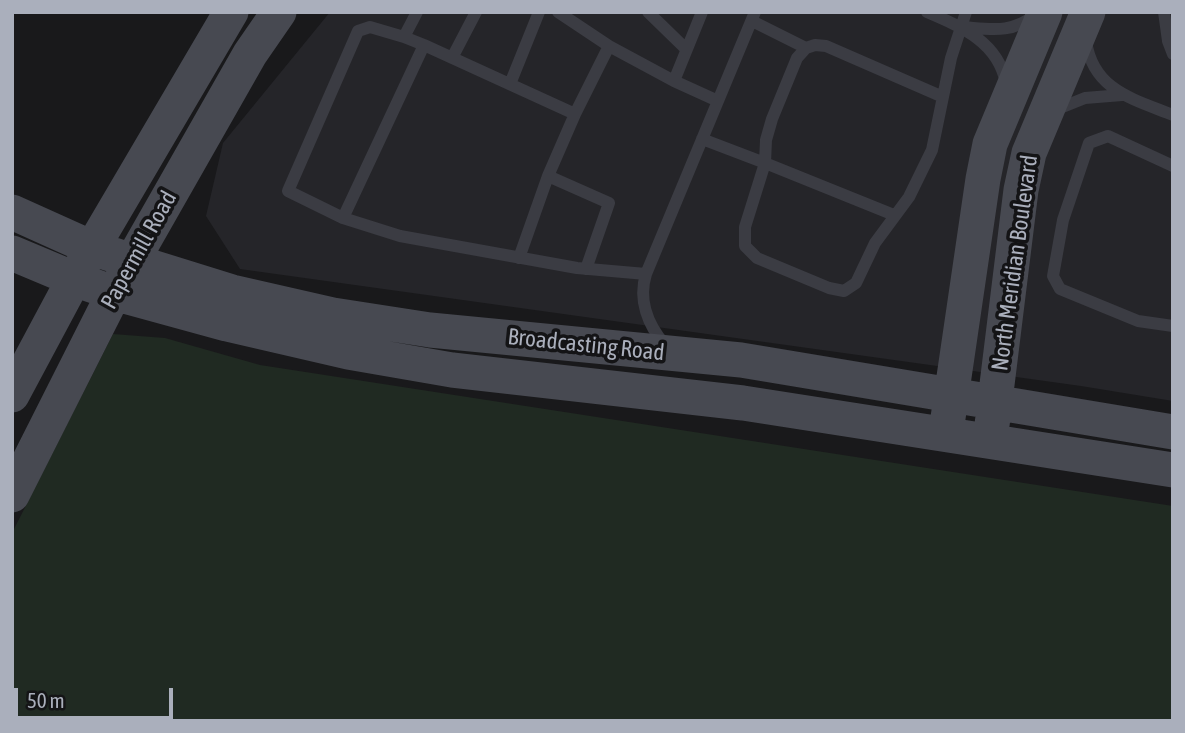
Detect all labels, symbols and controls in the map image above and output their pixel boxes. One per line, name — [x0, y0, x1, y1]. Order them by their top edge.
street label: North Meridian Boulevard — [986, 153, 1044, 373]
street label: Papermill Road — [95, 186, 183, 314]
street label: Broadcasting Road — [506, 323, 666, 367]
scale bar — [18, 674, 177, 718]
text: 50 m — [27, 688, 65, 712]

